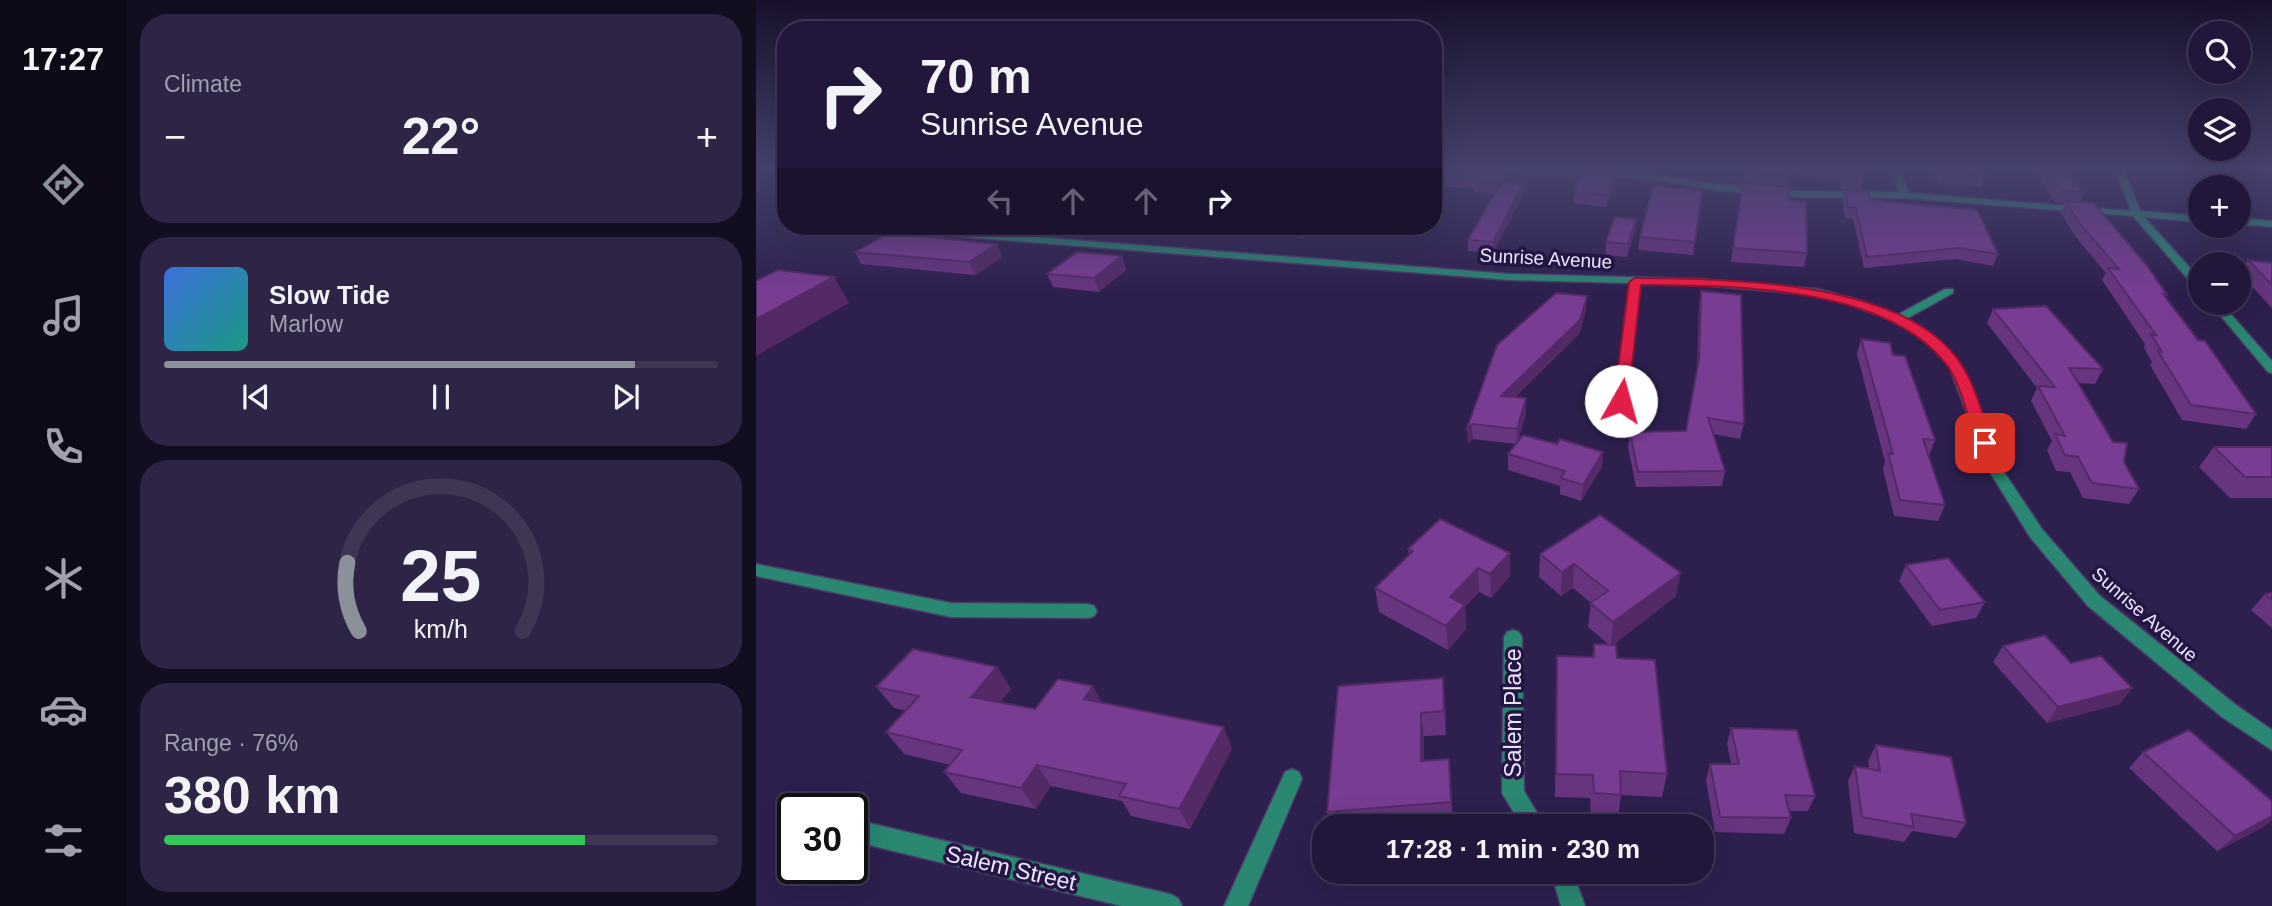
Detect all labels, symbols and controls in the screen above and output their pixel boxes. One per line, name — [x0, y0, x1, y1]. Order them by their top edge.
map controls — [2188, 21, 2251, 315]
button: search — [2188, 21, 2251, 84]
text: 17:27 — [22, 41, 104, 77]
icon: right — [805, 49, 896, 140]
text: 70 m — [920, 49, 1032, 103]
text: Climate — [164, 71, 242, 97]
button: layers — [2188, 98, 2251, 161]
text: Sunrise Avenue — [920, 106, 1144, 142]
text: 22° — [402, 107, 480, 165]
text: − — [164, 116, 186, 158]
text: + — [696, 116, 718, 158]
icon: directions — [39, 160, 88, 209]
button: + — [2188, 175, 2251, 238]
icon: left — [981, 182, 1019, 220]
icon: ahead — [1054, 182, 1092, 220]
icon: ahead — [1127, 182, 1165, 220]
icon: right — [1200, 182, 1238, 220]
street label: Sunrise Avenue — [1479, 245, 1613, 272]
button: − — [2188, 252, 2251, 315]
text: Slow Tide — [269, 280, 390, 310]
icon: music — [39, 291, 88, 340]
text: Marlow — [269, 311, 343, 337]
position arrow — [1584, 364, 1658, 438]
icon: previous — [237, 378, 275, 416]
icon: pause — [422, 378, 460, 416]
icon: next — [607, 378, 645, 416]
pin — [1955, 413, 2015, 473]
icon: phone — [39, 422, 88, 471]
icon: arrive — [1966, 424, 2004, 462]
text: 25 — [401, 535, 481, 616]
icon: climate — [39, 554, 88, 603]
street label: Sunrise Avenue — [2088, 563, 2202, 666]
text: km/h — [414, 614, 468, 642]
street label: Salem Place — [1500, 648, 1526, 778]
icon: car — [39, 685, 88, 734]
text: Range · 76% — [164, 730, 298, 756]
text: 380 km — [164, 766, 340, 824]
speed limit sign: 30 — [777, 793, 868, 884]
icon: filters — [39, 816, 88, 865]
text: 17:28 · 1 min · 230 m — [1386, 834, 1640, 864]
street label: Salem Street — [943, 840, 1079, 896]

